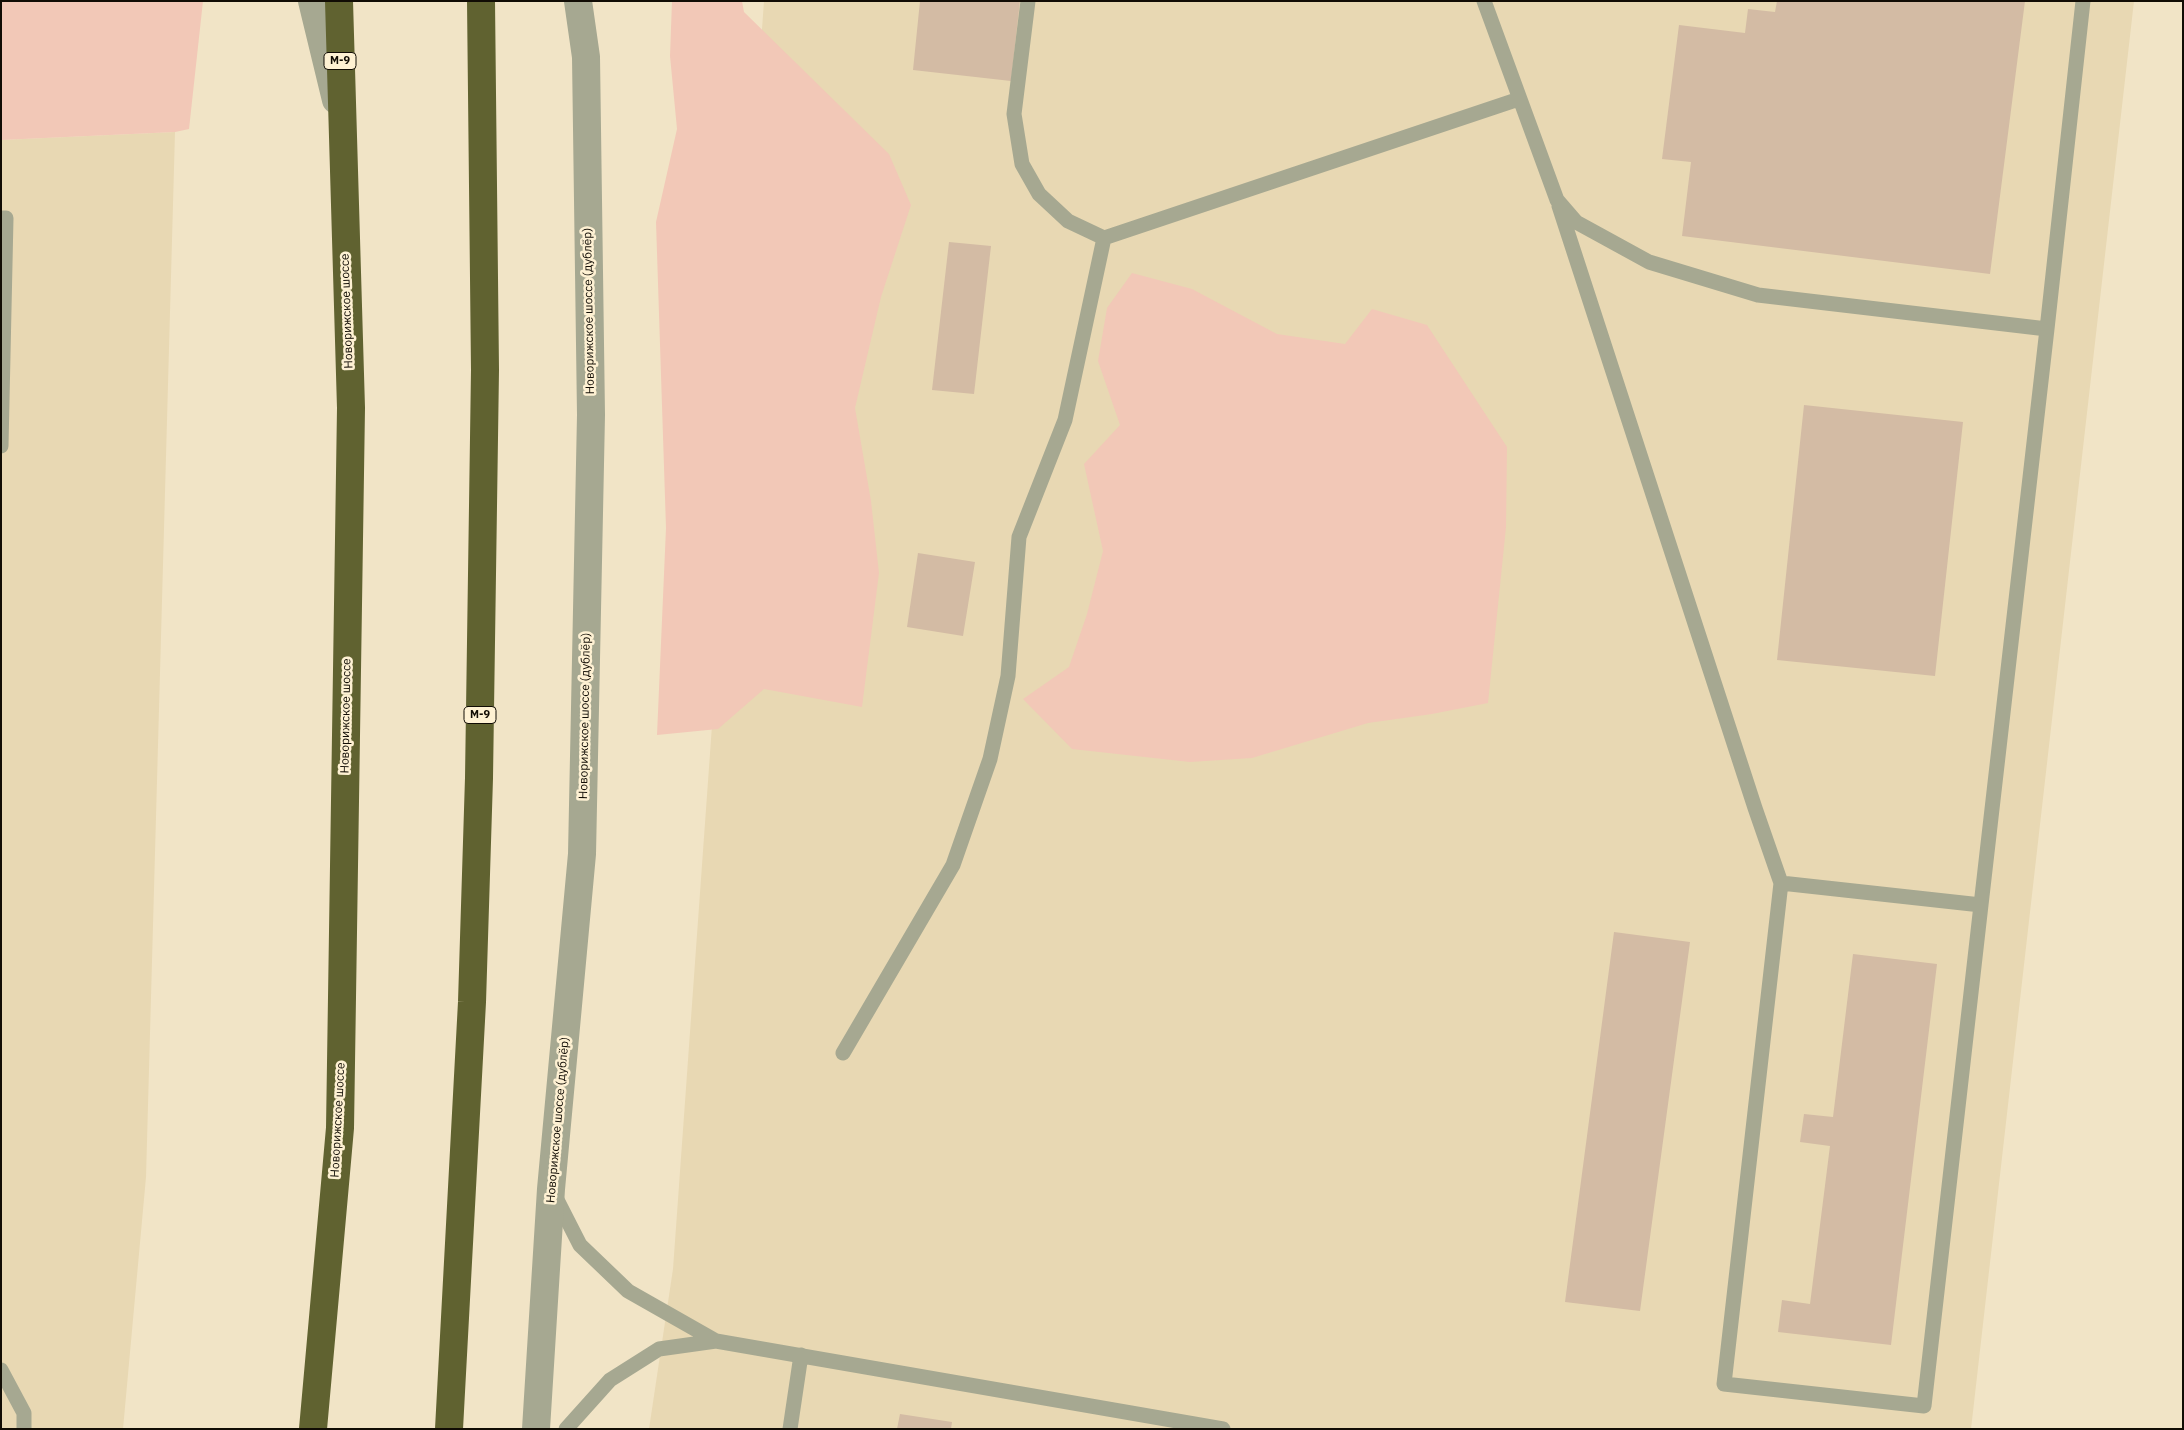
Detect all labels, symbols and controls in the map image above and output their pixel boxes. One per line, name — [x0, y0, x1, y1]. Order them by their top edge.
road number: М-9 — [324, 52, 356, 70]
street label: Новорижское шоссе (дублёр) — [580, 228, 598, 394]
street label: Новорижское шоссе — [338, 253, 356, 369]
street label: Новорижское шоссе (дублёр) — [576, 633, 594, 799]
street label: Новорижское шоссе — [338, 658, 354, 774]
road number: М-9 — [464, 706, 496, 724]
street label: Новорижское шоссе (дублёр) — [544, 1036, 572, 1204]
street label: Новорижское шоссе — [328, 1062, 348, 1178]

